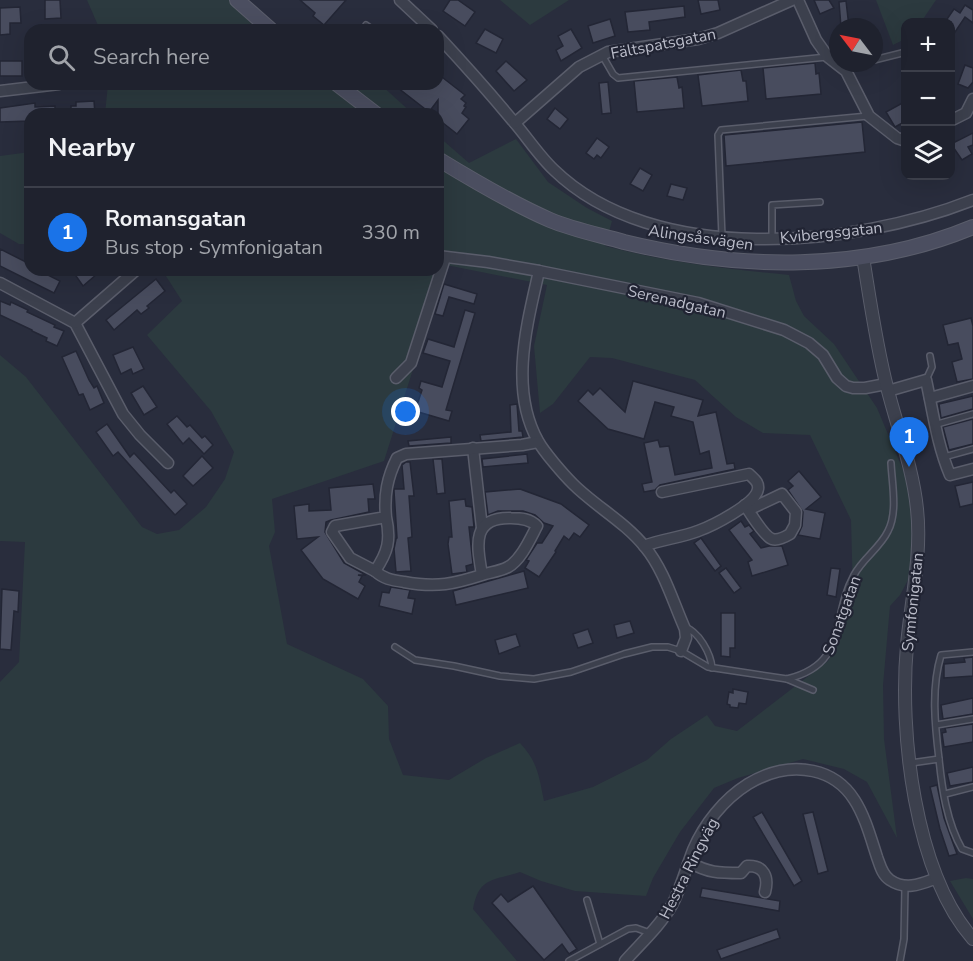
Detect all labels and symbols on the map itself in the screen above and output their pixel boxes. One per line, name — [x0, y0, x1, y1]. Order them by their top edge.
north arrow — [829, 18, 883, 72]
street label: Fältspatsgatan — [609, 23, 718, 65]
street label: Kvibergsgatan — [779, 217, 884, 249]
street label: Alingsåsvägen — [647, 220, 755, 256]
street label: Serenadgatan — [625, 280, 728, 324]
your location — [391, 397, 420, 426]
pin: 1 — [890, 418, 928, 467]
street label: Symfonigatan — [897, 551, 929, 653]
street label: Sonatgatan — [817, 573, 866, 658]
street label: Hestra Ringväg — [654, 814, 724, 923]

